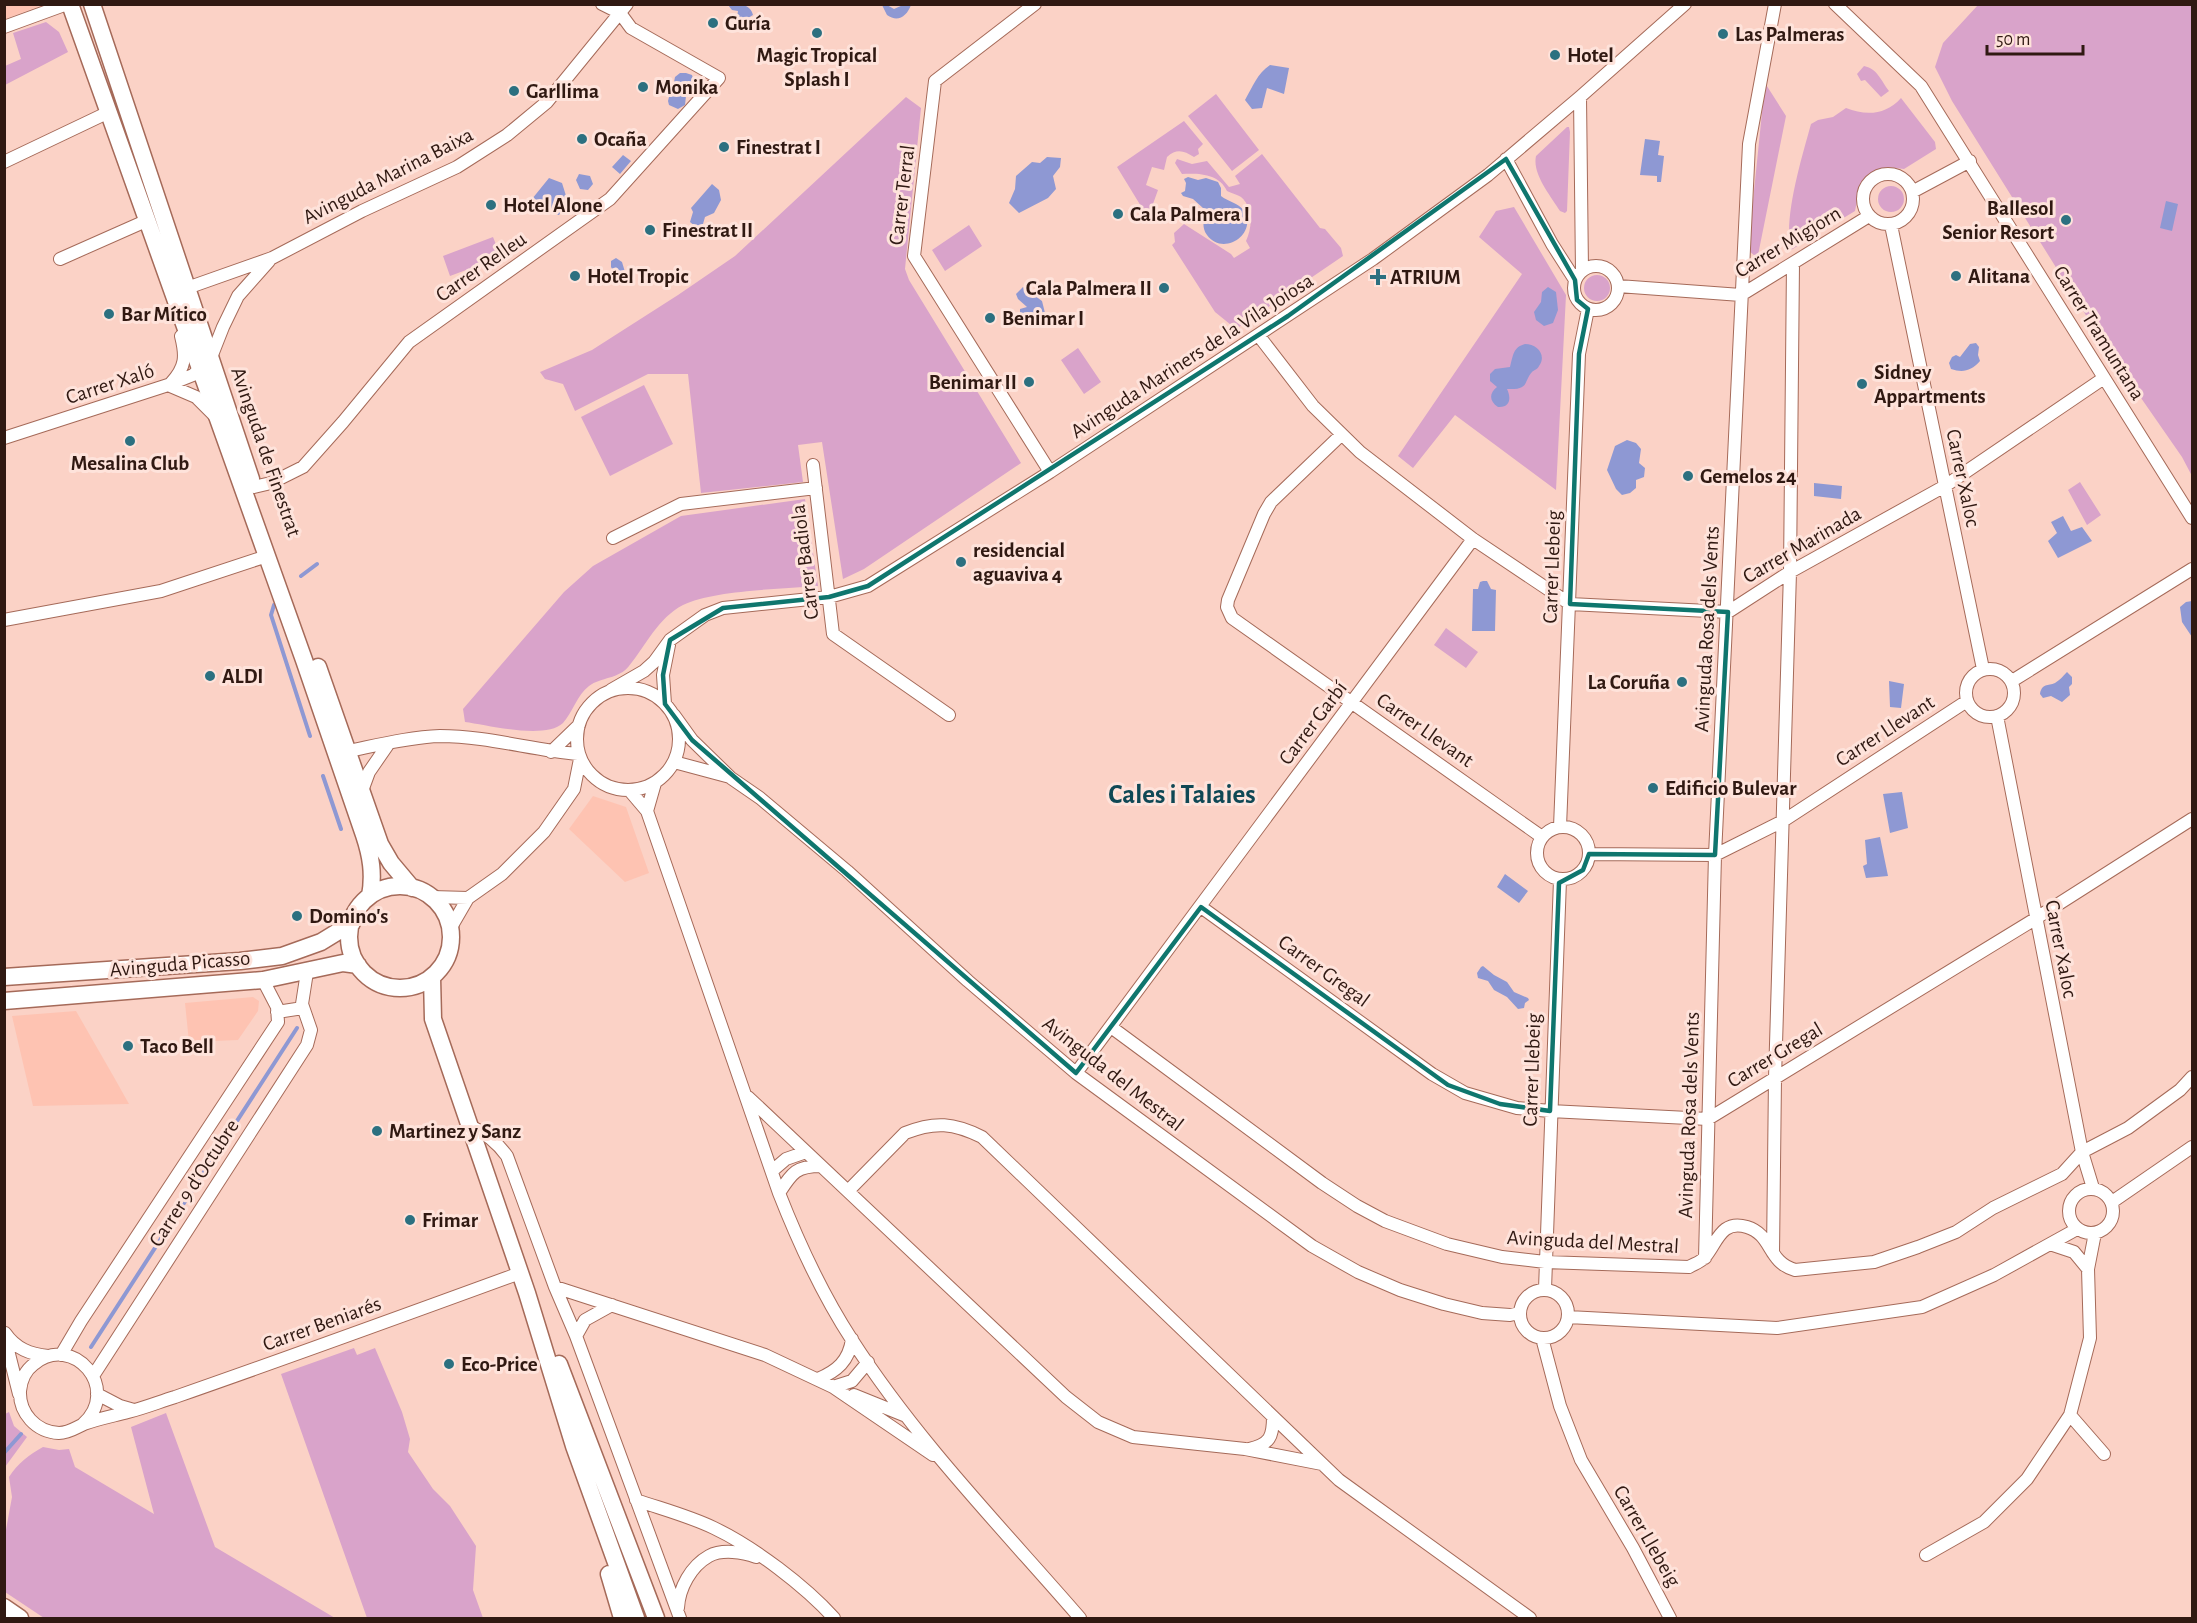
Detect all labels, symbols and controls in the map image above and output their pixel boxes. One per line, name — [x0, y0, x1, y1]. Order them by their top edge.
place label: Guría — [725, 13, 771, 34]
marker: Guría — [706, 16, 720, 30]
scale bar — [1987, 18, 2083, 56]
place label: Las Palmeras — [1735, 24, 1844, 45]
marker: Magic Tropical Splash I — [810, 26, 824, 40]
marker: Las Palmeras — [1716, 27, 1730, 41]
text: 50 m — [1996, 31, 2030, 49]
place label: Magic Tropical Splash I — [757, 45, 877, 90]
place label: Hotel — [1567, 45, 1614, 66]
marker: Hotel — [1548, 48, 1562, 62]
place label: Monika — [655, 77, 718, 98]
marker: Monika — [636, 80, 650, 94]
place label: Garllima — [526, 81, 599, 102]
marker: Garllima — [507, 84, 521, 98]
street label: Avinguda Marina Baixa — [300, 124, 477, 228]
place label: Ocaña — [594, 129, 646, 150]
marker: Ocaña — [575, 132, 589, 146]
place label: Finestrat I — [736, 137, 821, 158]
marker: Finestrat I — [717, 140, 731, 154]
street label: Carrer Terral — [885, 144, 919, 246]
place label: Hotel Alone — [503, 195, 603, 216]
marker: Hotel Alone — [484, 198, 498, 212]
place label: Ballesol Senior Resort — [1942, 198, 2054, 243]
street label: Carrer Migjorn — [1731, 202, 1845, 282]
place label: Cala Palmera I — [1130, 204, 1250, 225]
marker: Cala Palmera I — [1111, 207, 1125, 221]
marker: Ballesol Senior Resort — [2059, 213, 2073, 227]
place label: Finestrat II — [662, 220, 753, 241]
marker: Finestrat II — [643, 223, 657, 237]
street label: Carrer Relleu — [432, 228, 530, 306]
street label: Carrer Tramuntana — [2049, 262, 2149, 404]
place label: Hotel Tropic — [587, 266, 689, 287]
place label: Alitana — [1968, 266, 2030, 287]
place label: ATRIUM — [1390, 267, 1461, 288]
marker: Hotel Tropic — [568, 269, 582, 283]
marker: Alitana — [1949, 269, 1963, 283]
street label: Avinguda Mariners de la Vila Joiosa — [1067, 270, 1317, 442]
marker: ATRIUM — [1371, 270, 1385, 284]
place label: Cala Palmera II — [1026, 278, 1152, 299]
marker: Cala Palmera II — [1157, 281, 1171, 295]
place label: Bar Mítico — [121, 304, 207, 325]
marker: Bar Mítico — [102, 307, 116, 321]
place label: Benimar I — [1002, 308, 1084, 329]
marker: Benimar I — [983, 311, 997, 325]
street label: Carrer Xaló — [63, 360, 157, 408]
place label: Sidney Appartments — [1874, 362, 1986, 407]
street label: Avinguda de Finestrat — [227, 365, 305, 540]
place label: Benimar II — [929, 372, 1017, 393]
marker: Benimar II — [1022, 375, 1036, 389]
marker: Sidney Appartments — [1855, 377, 1869, 391]
street label: Carrer Xaloc — [1942, 427, 1984, 529]
marker: Mesalina Club — [123, 434, 137, 448]
place label: Mesalina Club — [71, 453, 189, 474]
place label: Gemelos 24 — [1700, 466, 1797, 487]
marker: Gemelos 24 — [1681, 469, 1695, 483]
street label: Carrer Badiola — [787, 503, 822, 621]
street label: Carrer Marinada — [1739, 503, 1865, 587]
street label: Carrer Llebeig — [1540, 509, 1564, 624]
street label: Avinguda Rosa dels Vents — [1691, 525, 1723, 733]
place label: residencial aguaviva 4 — [973, 540, 1065, 585]
marker: residencial aguaviva 4 — [954, 555, 968, 569]
place label: ALDI — [222, 666, 264, 687]
marker: ALDI — [203, 669, 217, 683]
place label: La Coruña — [1587, 672, 1670, 693]
marker: La Coruña — [1675, 675, 1689, 689]
street label: Carrer Garbí — [1275, 677, 1352, 769]
street label: Carrer Llevant — [1373, 689, 1478, 771]
street label: Carrer Llevant — [1832, 691, 1938, 771]
place label: Edificio Bulevar — [1665, 778, 1797, 799]
district label: Cales i Talaies — [1108, 781, 1256, 808]
marker: Edificio Bulevar — [1646, 781, 1660, 795]
street label: Carrer Xaloc — [2041, 898, 2081, 1000]
place label: Domino's — [309, 906, 388, 927]
marker: Domino's — [290, 909, 304, 923]
street label: Carrer Gregal — [1274, 931, 1374, 1011]
street label: Avinguda Picasso — [109, 947, 251, 981]
street label: Avinguda Rosa dels Vents — [1675, 1011, 1703, 1219]
street label: Carrer Llebeig — [1520, 1012, 1544, 1127]
street label: Avinguda del Mestral — [1039, 1013, 1187, 1135]
street label: Carrer Gregal — [1724, 1018, 1826, 1092]
place label: Taco Bell — [140, 1036, 214, 1057]
marker: Taco Bell — [121, 1039, 135, 1053]
street label: Carrer 9 d’Octubre — [145, 1116, 243, 1250]
place label: Martinez y Sanz — [389, 1121, 521, 1142]
marker: Martinez y Sanz — [370, 1124, 384, 1138]
place label: Frimar — [422, 1210, 479, 1231]
marker: Frimar — [403, 1213, 417, 1227]
street label: Avinguda del Mestral — [1506, 1227, 1680, 1257]
street label: Carrer Beniarés — [260, 1293, 384, 1355]
place label: Eco-Price — [461, 1354, 538, 1375]
marker: Eco-Price — [442, 1357, 456, 1371]
street label: Carrer Llebeig — [1610, 1482, 1685, 1591]

